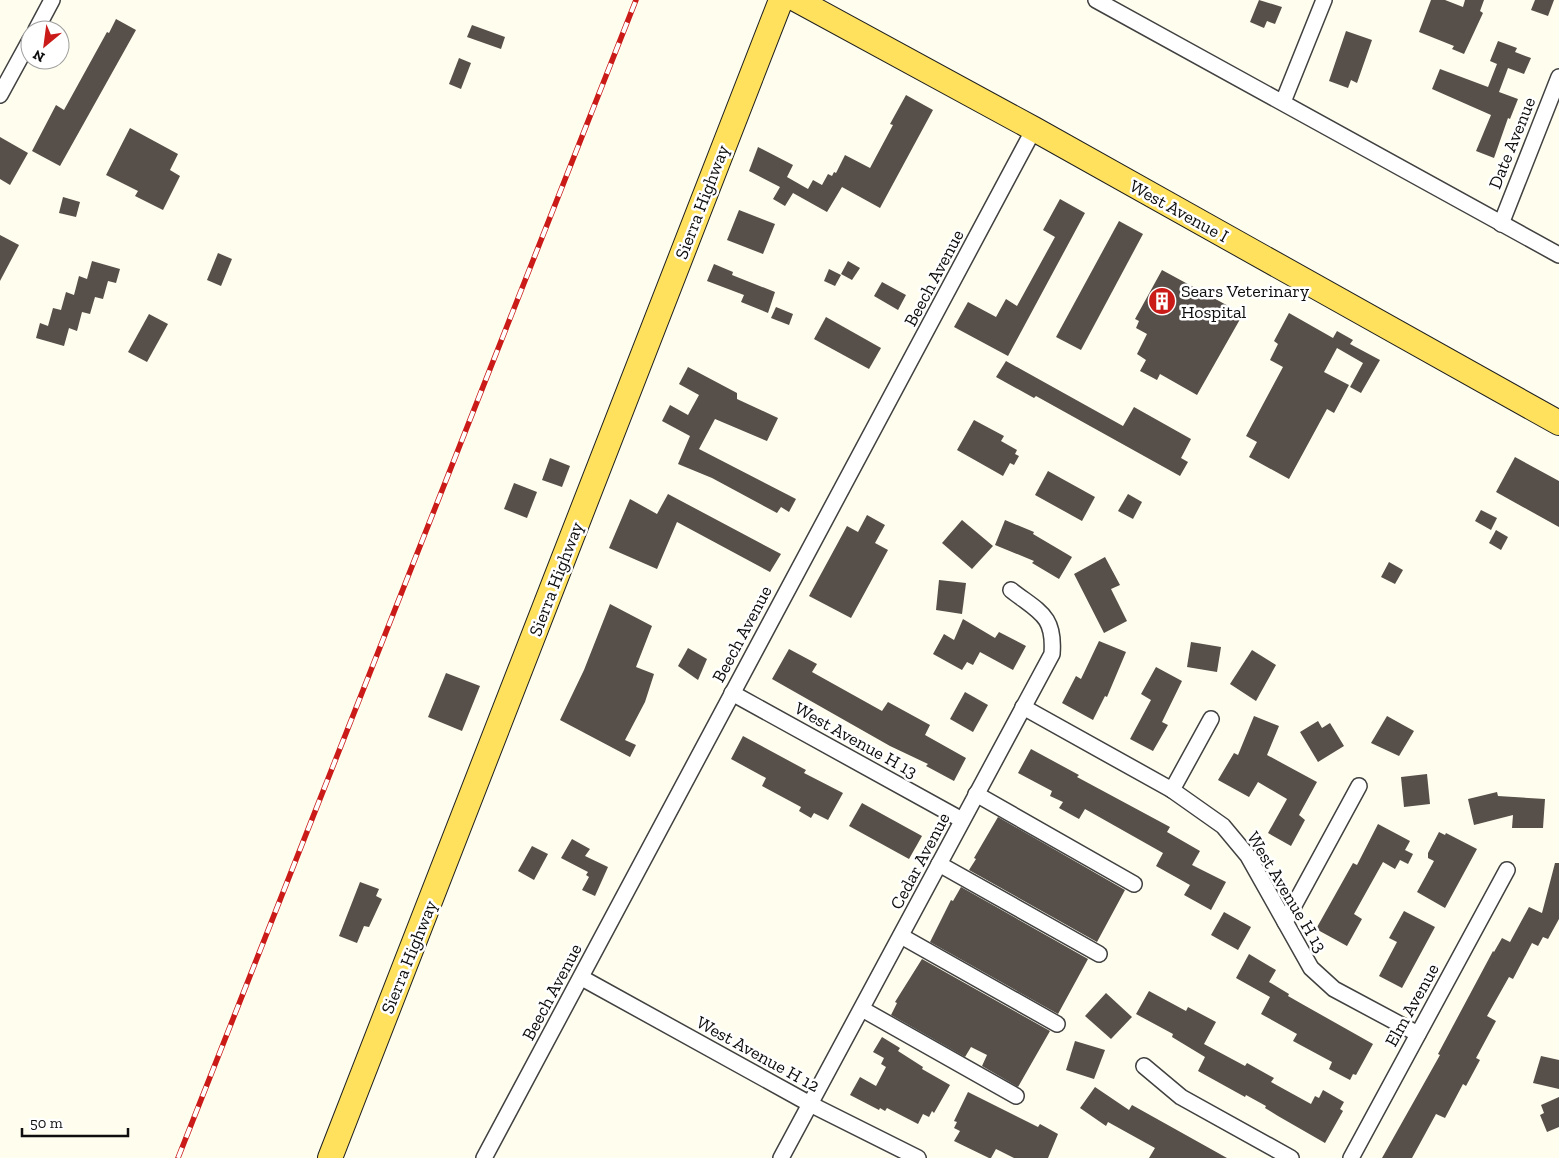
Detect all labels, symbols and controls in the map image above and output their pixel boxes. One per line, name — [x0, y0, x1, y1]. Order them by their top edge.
north arrow — [20, 20, 70, 70]
text: N — [30, 46, 48, 66]
street label: Date Avenue — [1484, 94, 1540, 192]
street label: Sierra Highway — [670, 141, 734, 262]
street label: West Avenue I — [1126, 175, 1232, 247]
street label: Beech Avenue — [899, 226, 969, 330]
place label: Sears Veterinary Hospital — [1181, 280, 1310, 323]
building icon: Sears Veterinary Hospital — [1147, 286, 1177, 316]
street label: Sierra Highway — [524, 518, 588, 639]
street label: Beech Avenue — [707, 582, 777, 686]
street label: West Avenue H 13 — [791, 697, 921, 783]
street label: Cedar Avenue — [885, 809, 955, 913]
street label: West Avenue H 13 — [1242, 828, 1332, 957]
street label: Sierra Highway — [376, 896, 442, 1017]
street label: Beech Avenue — [517, 940, 587, 1044]
street label: Elm Avenue — [1380, 960, 1444, 1050]
street label: West Avenue H 12 — [693, 1011, 823, 1097]
scale bar — [22, 1106, 129, 1138]
text: 50 m — [30, 1114, 63, 1132]

